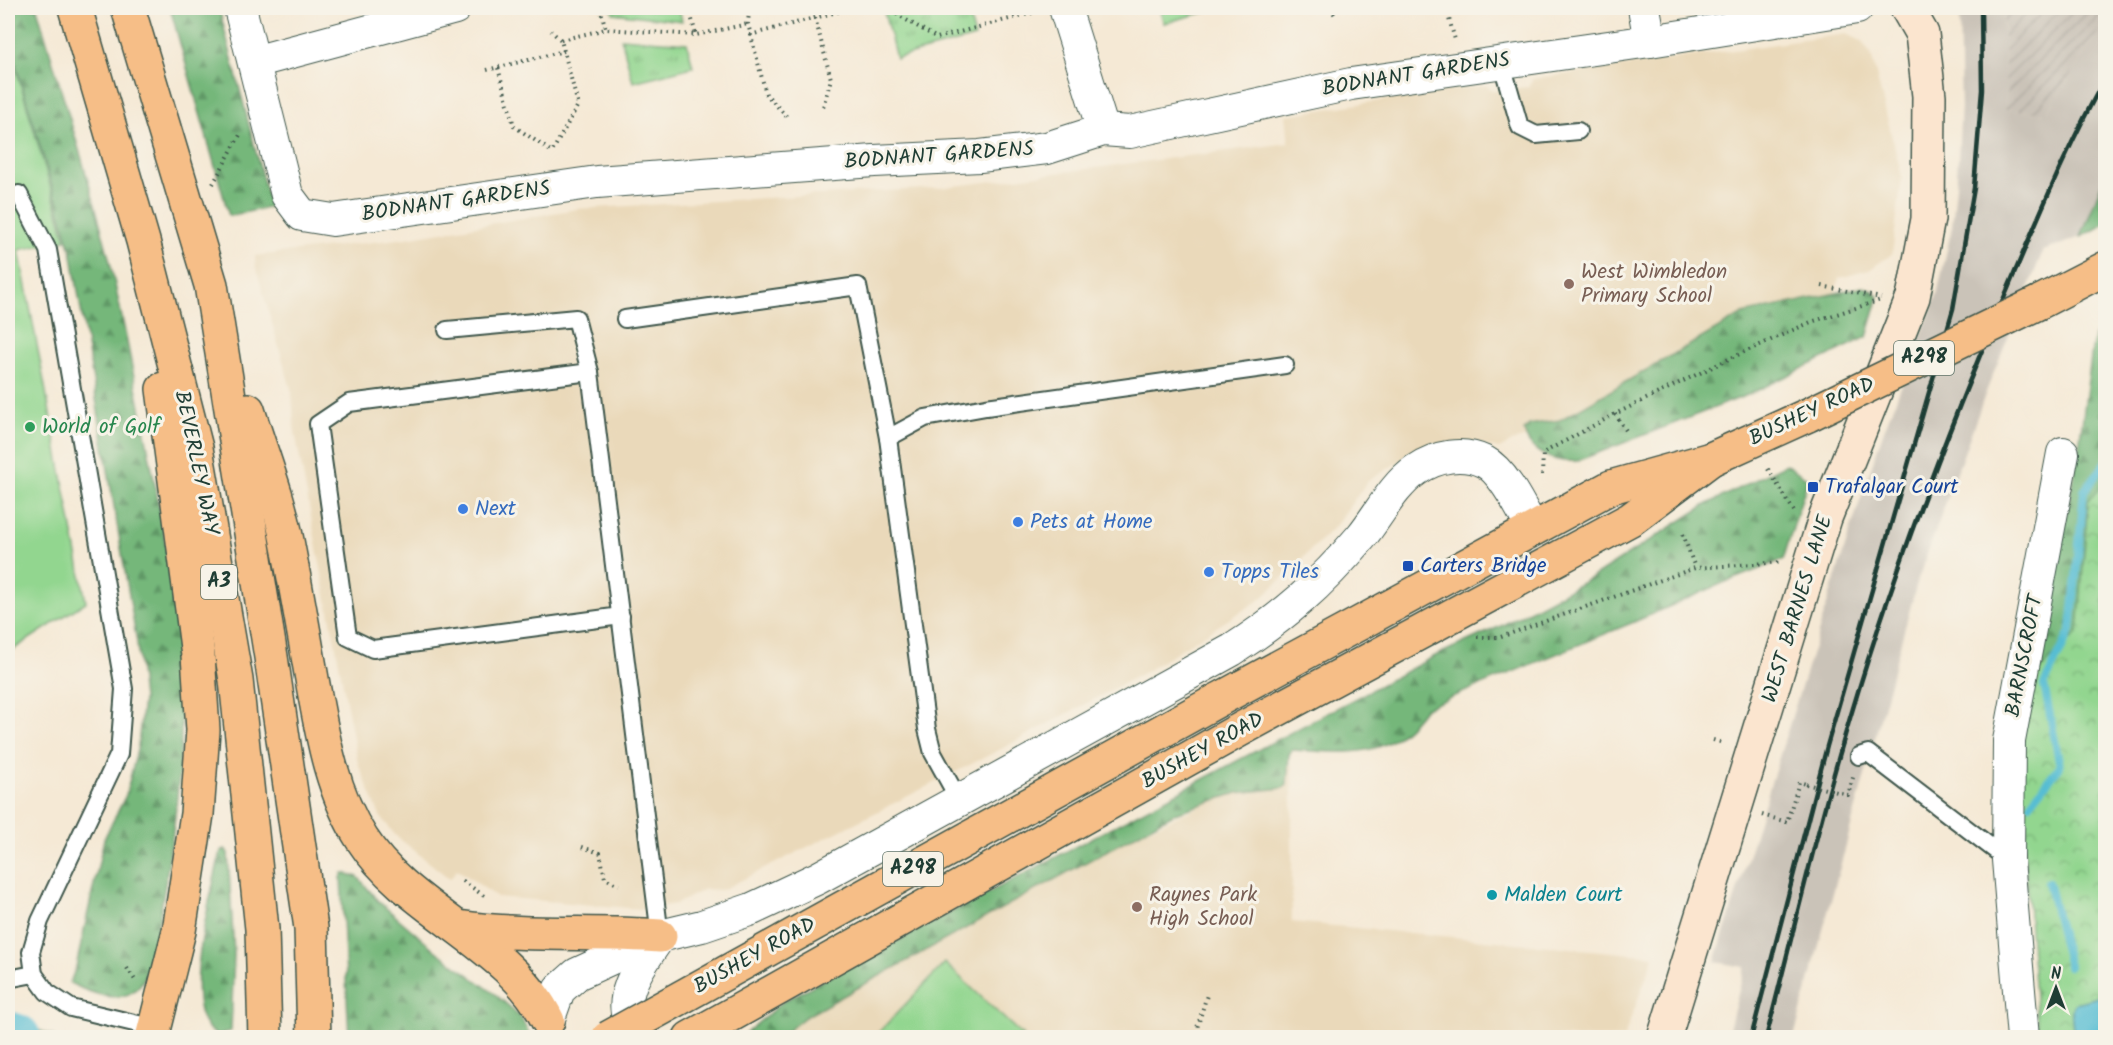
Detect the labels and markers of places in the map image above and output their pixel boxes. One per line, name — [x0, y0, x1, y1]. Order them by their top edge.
place label: West Wimbledon Primary School — [1581, 256, 1727, 313]
marker: West Wimbledon Primary School — [1562, 277, 1576, 291]
place label: World of Golf — [42, 411, 162, 444]
marker: World of Golf — [23, 420, 37, 434]
place label: Trafalgar Court — [1825, 471, 1959, 504]
marker: Trafalgar Court — [1806, 480, 1820, 494]
place label: Next — [475, 493, 517, 526]
marker: Next — [456, 502, 470, 516]
place label: Pets at Home — [1030, 506, 1153, 539]
marker: Pets at Home — [1011, 515, 1025, 529]
place label: Carters Bridge — [1420, 550, 1547, 583]
place label: Topps Tiles — [1221, 556, 1319, 589]
marker: Carters Bridge — [1401, 559, 1415, 573]
marker: Topps Tiles — [1202, 565, 1216, 579]
place label: Raynes Park High School — [1149, 879, 1257, 936]
place label: Malden Court — [1504, 879, 1623, 912]
marker: Malden Court — [1485, 888, 1499, 902]
marker: Raynes Park High School — [1130, 900, 1144, 914]

